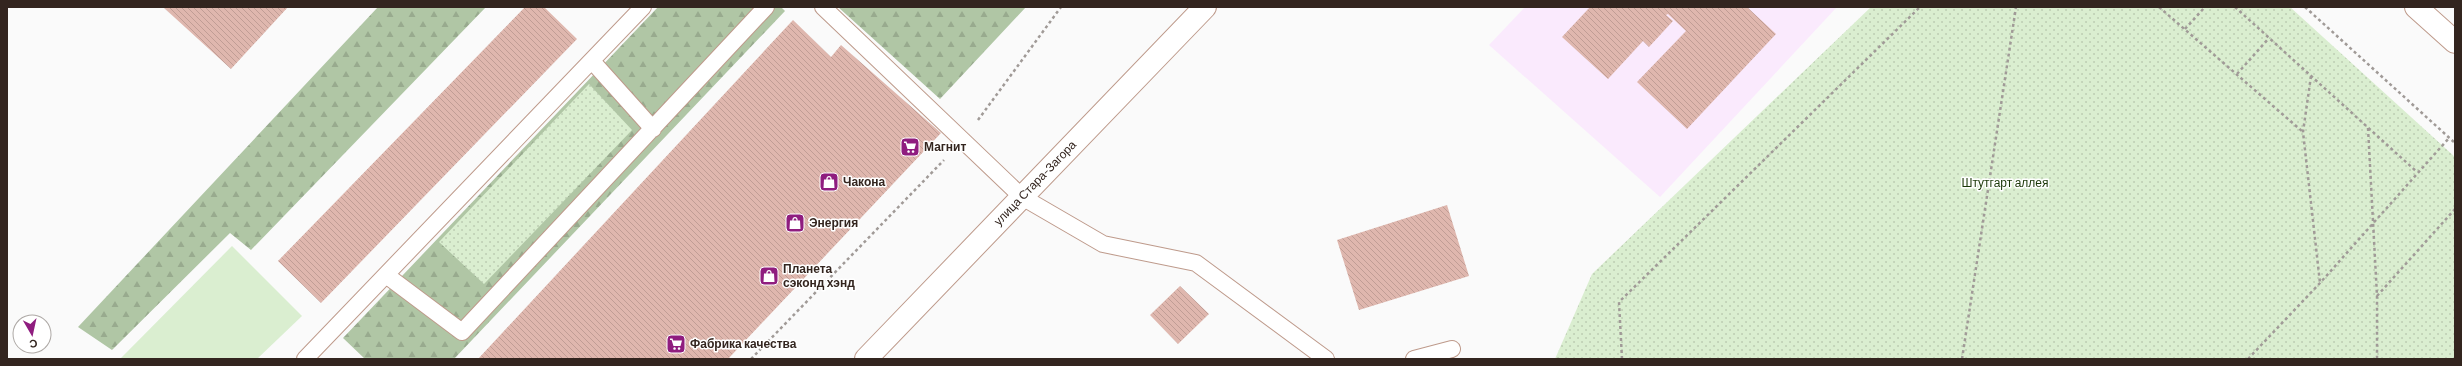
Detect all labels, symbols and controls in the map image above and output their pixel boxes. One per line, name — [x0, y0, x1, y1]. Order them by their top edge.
supermarket icon: Магнит — [899, 136, 921, 158]
street label: улица Стара-Загора — [990, 137, 1079, 228]
place label: Магнит — [924, 139, 966, 153]
shop icon: Чакона — [818, 171, 840, 193]
place label: Чакона — [843, 174, 886, 188]
park label: Штутгарт аллея — [1961, 175, 2049, 190]
shop icon: Энергия — [784, 212, 806, 234]
place label: Энергия — [809, 215, 858, 230]
place label: Планета сэконд хэнд — [783, 261, 855, 290]
shop icon: Планета сэконд хэнд — [758, 265, 780, 287]
north arrow — [12, 314, 52, 354]
supermarket icon: Фабрика качества — [665, 333, 687, 355]
place label: Фабрика качества — [690, 336, 797, 351]
text: С — [29, 337, 39, 351]

